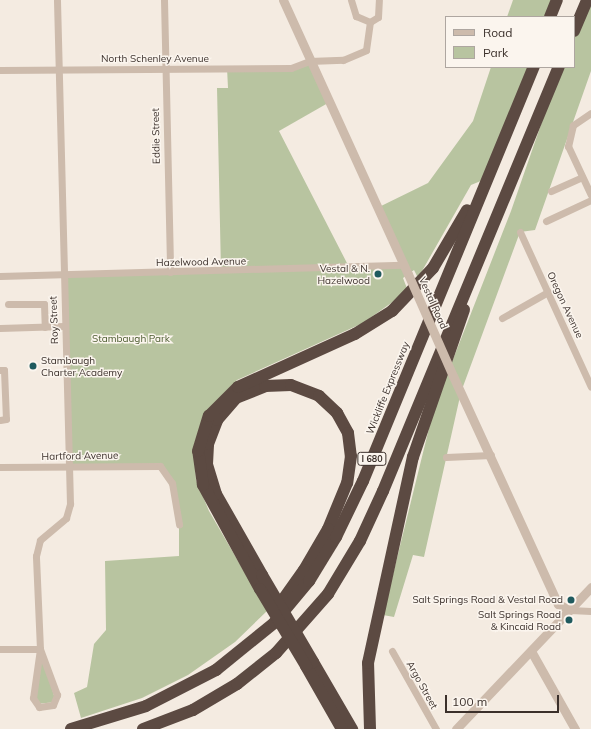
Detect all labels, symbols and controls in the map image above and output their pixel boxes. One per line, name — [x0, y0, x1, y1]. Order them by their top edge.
legend — [445, 16, 575, 68]
text: Road — [483, 25, 512, 40]
text: Park — [483, 45, 508, 60]
street label: North Schenley Avenue — [101, 53, 209, 65]
street label: Eddie Street — [150, 108, 162, 164]
street label: Hazelwood Avenue — [156, 255, 246, 269]
place label: Vestal & N. Hazelwood — [317, 262, 370, 286]
marker: Vestal & N. Hazelwood — [373, 269, 383, 279]
street label: Oregon Avenue — [544, 270, 586, 340]
street label: Vestal Road — [416, 275, 450, 331]
street label: Roy Street — [47, 296, 61, 344]
park label: Stambaugh Park — [92, 333, 170, 345]
street label: Wickliffe Expressway — [364, 340, 412, 436]
place label: Stambaugh Charter Academy — [41, 354, 122, 378]
marker: Stambaugh Charter Academy — [28, 361, 38, 371]
street label: Hartford Avenue — [41, 449, 119, 463]
road number: I 680 — [357, 452, 387, 466]
place label: Salt Springs Road & Vestal Road — [412, 594, 563, 606]
marker: Salt Springs Road & Vestal Road — [566, 595, 576, 605]
place label: Salt Springs Road & Kincaid Road — [478, 608, 561, 632]
marker: Salt Springs Road & Kincaid Road — [564, 615, 574, 625]
street label: Argo Street — [404, 659, 440, 711]
scale bar — [447, 687, 561, 713]
text: 100 m — [452, 694, 487, 709]

